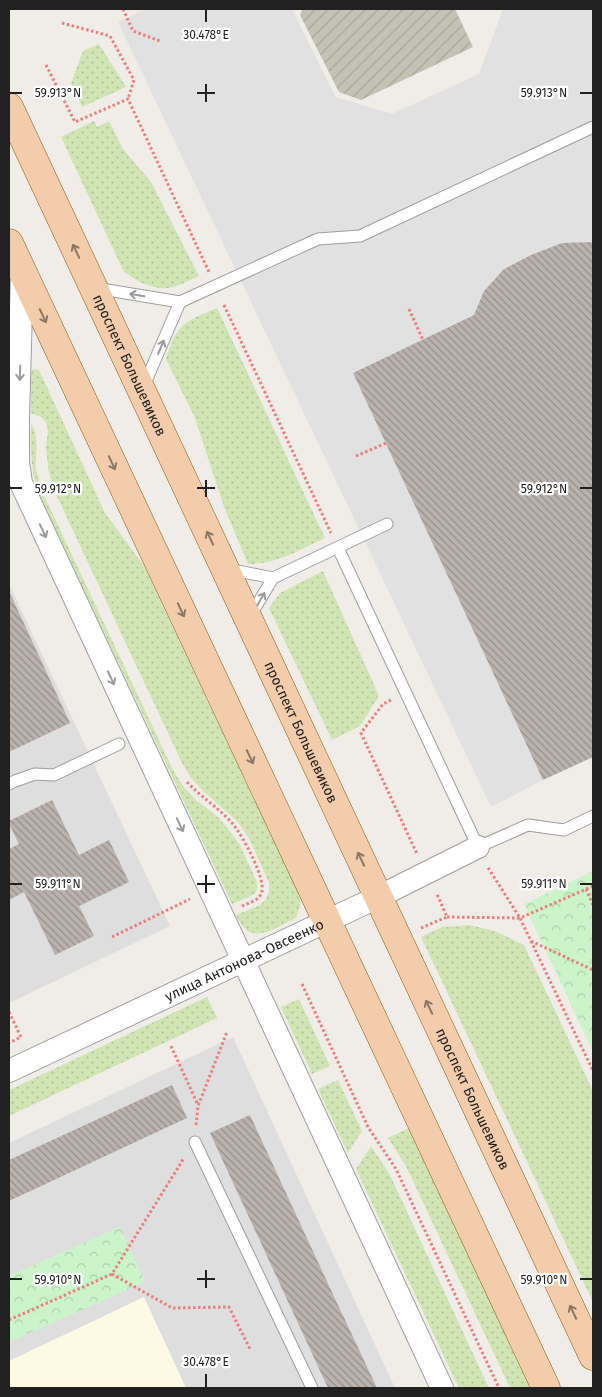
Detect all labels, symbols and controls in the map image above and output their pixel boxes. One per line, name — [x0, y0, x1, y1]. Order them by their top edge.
text: 30.478°E — [183, 28, 229, 42]
text: 59.913°N — [35, 86, 81, 100]
text: 59.913°N — [521, 86, 567, 100]
one-way arrow — [71, 244, 80, 259]
one-way arrow — [129, 290, 145, 300]
street label: проспект Большевиков — [89, 292, 170, 439]
one-way arrow — [39, 308, 48, 323]
one-way arrow — [156, 340, 166, 355]
one-way arrow — [15, 365, 24, 381]
one-way arrow — [108, 455, 117, 470]
text: 59.912°N — [35, 482, 81, 496]
text: 59.912°N — [521, 482, 567, 496]
one-way arrow — [38, 523, 48, 538]
one-way arrow — [205, 531, 214, 546]
one-way arrow — [256, 592, 266, 606]
one-way arrow — [177, 602, 186, 617]
street label: проспект Большевиков — [261, 658, 342, 806]
one-way arrow — [107, 670, 116, 685]
one-way arrow — [246, 749, 255, 764]
one-way arrow — [175, 817, 185, 832]
one-way arrow — [355, 852, 365, 867]
text: 59.911°N — [35, 877, 81, 891]
text: 59.911°N — [521, 877, 567, 891]
street label: улица Антонова-Овсеенко — [162, 915, 326, 1005]
one-way arrow — [424, 1000, 434, 1015]
street label: проспект Большевиков — [432, 1025, 513, 1173]
text: 59.910°N — [34, 1273, 82, 1287]
text: 59.910°N — [520, 1273, 568, 1287]
one-way arrow — [567, 1305, 577, 1320]
text: 30.478°E — [183, 1355, 229, 1369]

